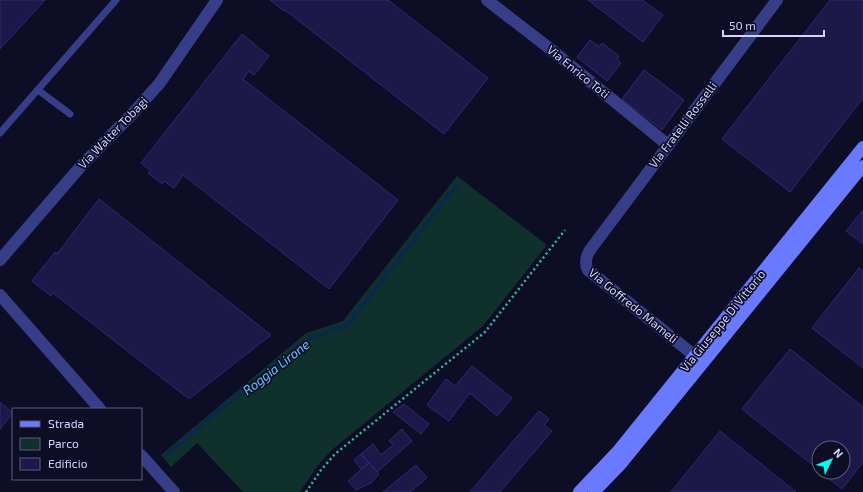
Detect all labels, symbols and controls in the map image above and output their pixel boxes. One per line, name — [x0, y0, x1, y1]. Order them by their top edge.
scale bar — [723, 12, 824, 38]
text: 50 m — [729, 18, 756, 32]
street label: Via Enrico Toti — [545, 42, 613, 101]
street label: Via Fratelli Rosselli — [645, 79, 719, 170]
street label: Via Walter Tobagi — [75, 94, 150, 171]
street label: Via Goffredo Mameli — [586, 265, 681, 345]
street label: Via Giuseppe Di Vittorio — [677, 267, 768, 374]
water label: Roggia Lirone — [239, 336, 313, 398]
legend — [12, 408, 142, 480]
text: Strada — [48, 416, 84, 430]
text: Parco — [48, 436, 79, 450]
north arrow — [811, 440, 851, 480]
text: N — [831, 445, 846, 460]
text: Edificio — [48, 456, 88, 470]

